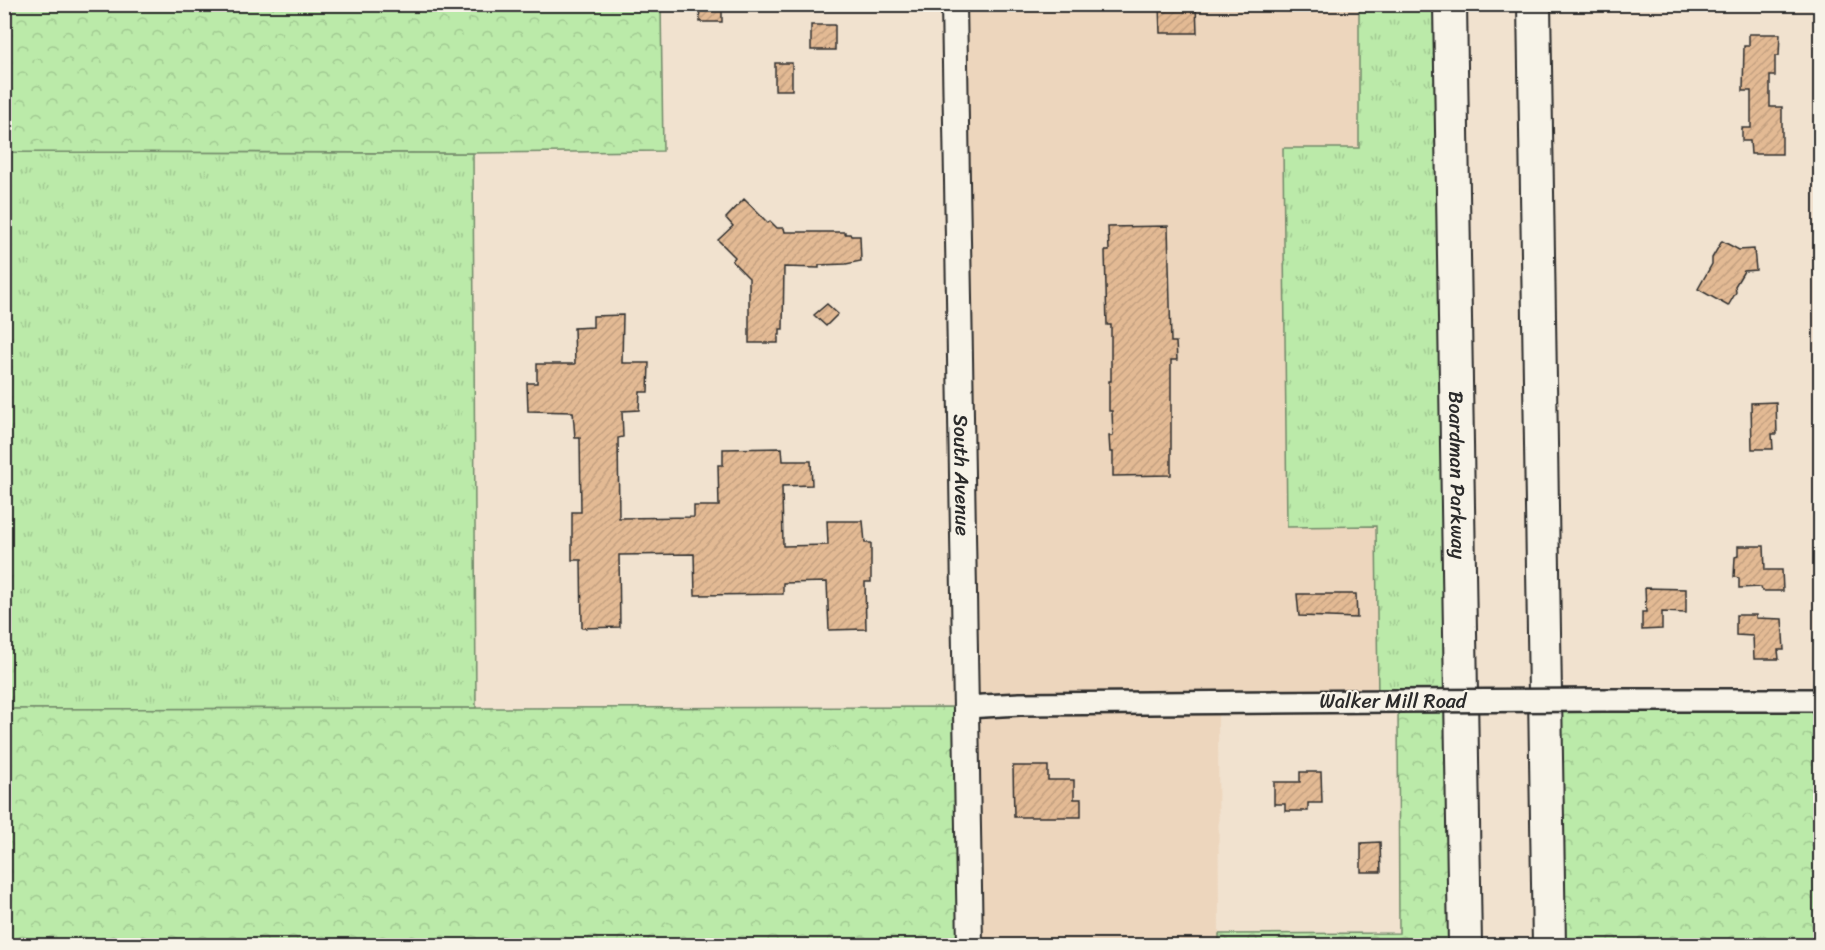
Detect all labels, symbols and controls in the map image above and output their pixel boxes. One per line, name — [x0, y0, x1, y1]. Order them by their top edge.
street label: Boardman Parkway — [1439, 391, 1476, 560]
street label: South Avenue — [943, 414, 981, 536]
street label: Walker Mill Road — [1320, 684, 1468, 719]

